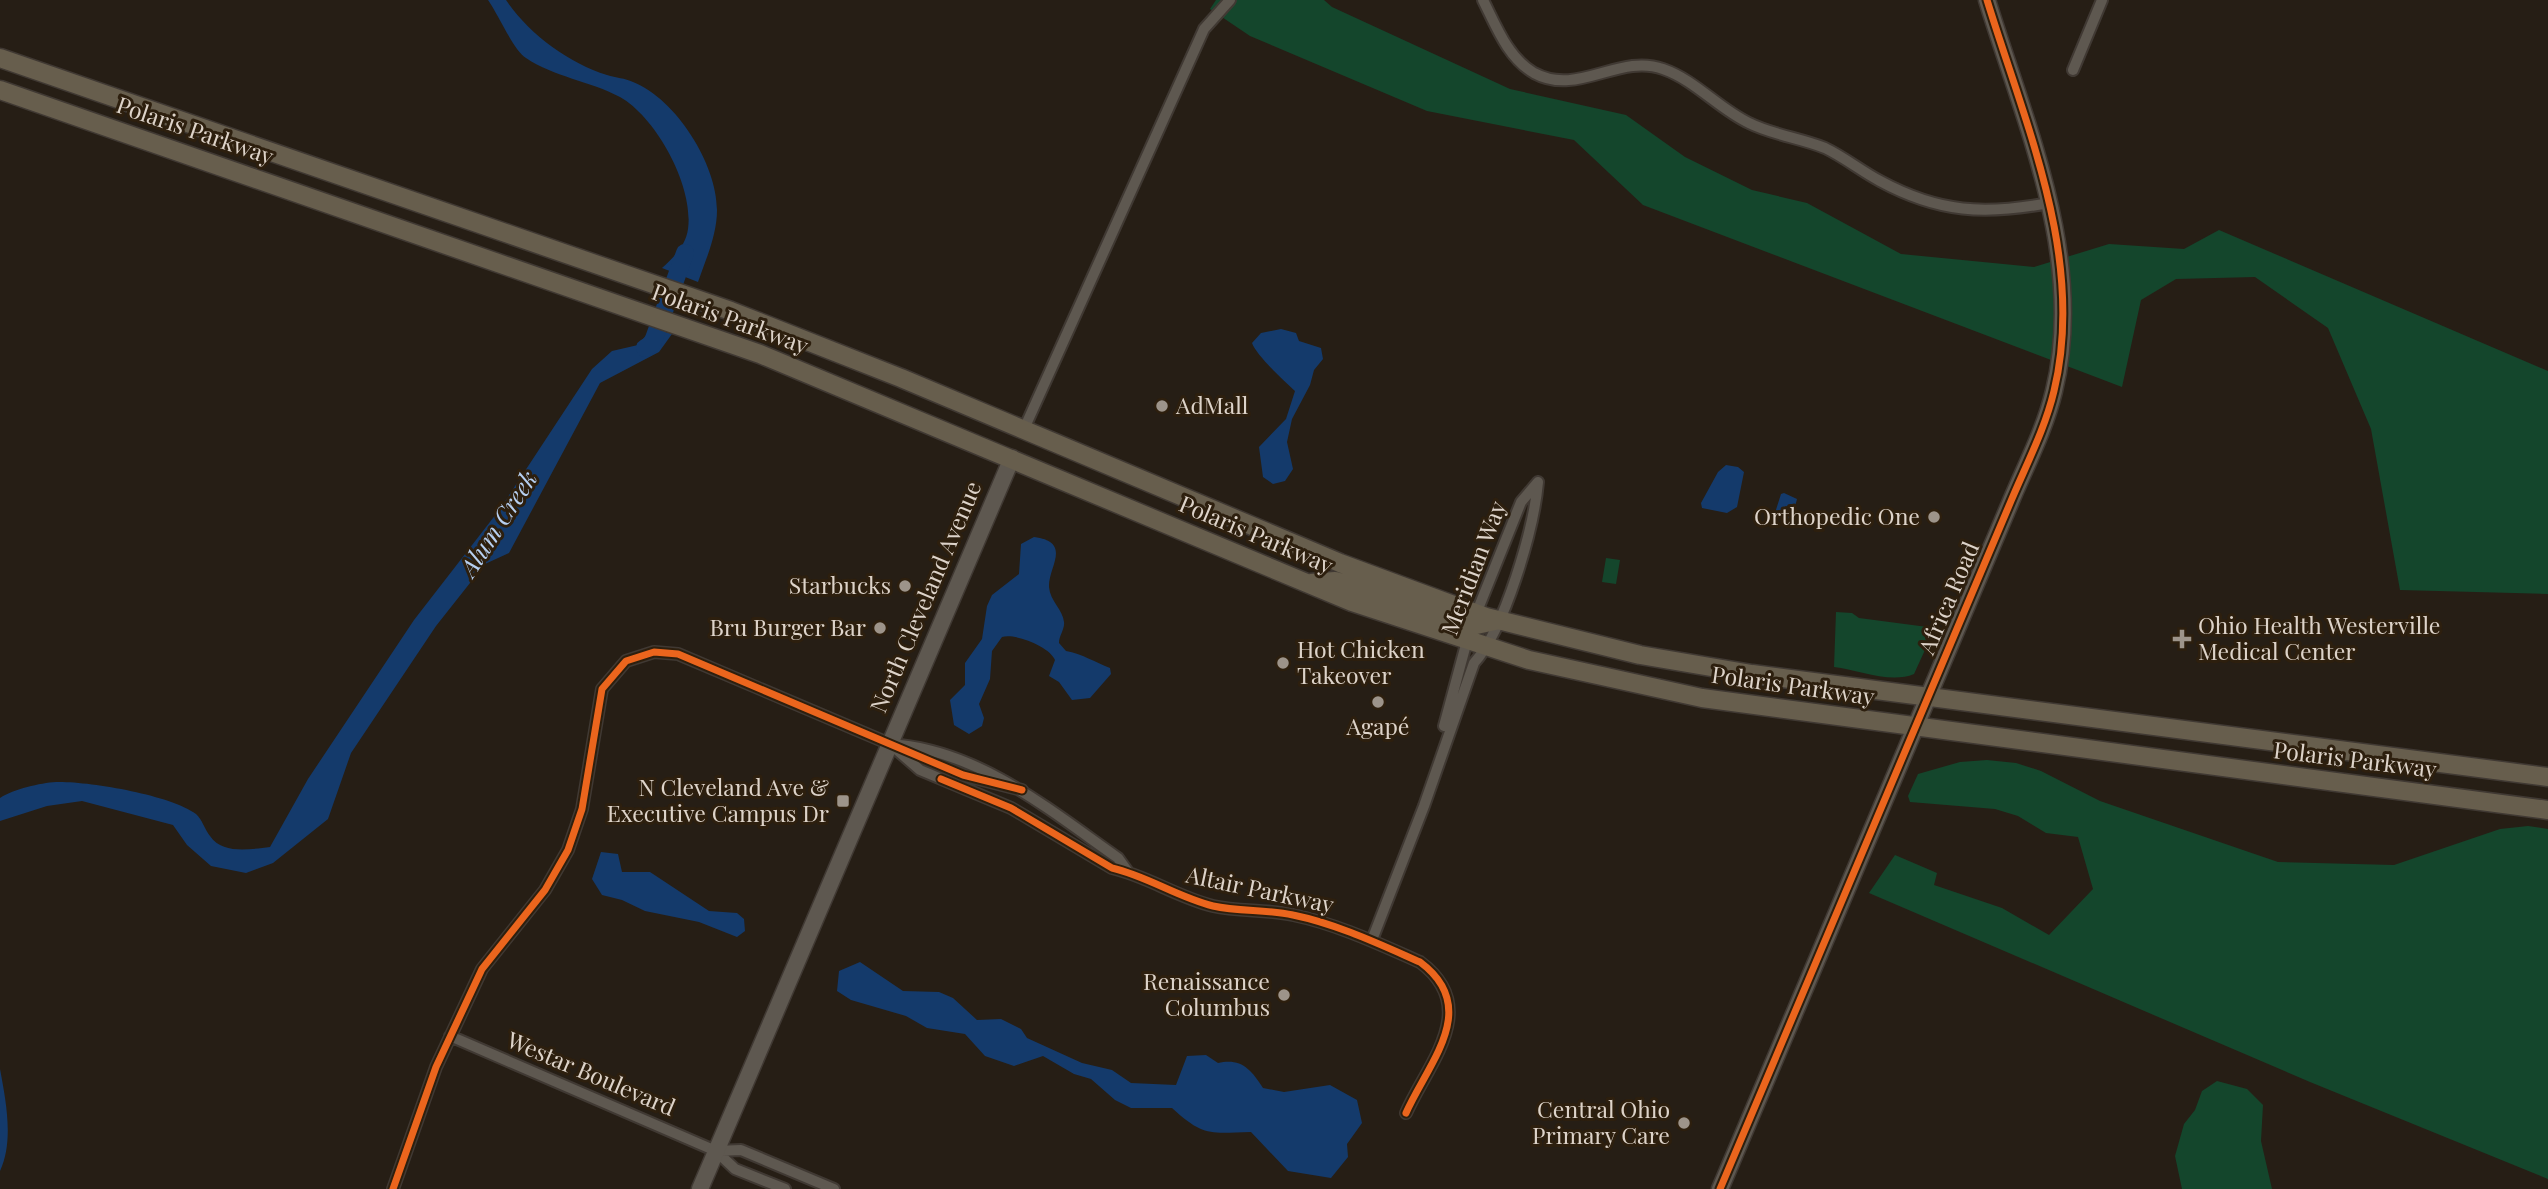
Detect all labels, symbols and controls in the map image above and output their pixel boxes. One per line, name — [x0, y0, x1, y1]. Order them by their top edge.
street label: Polaris Parkway — [113, 88, 279, 171]
street label: Polaris Parkway — [648, 275, 813, 360]
place label: AdMall — [1175, 389, 1249, 420]
marker: AdMall — [1154, 398, 1170, 414]
water label: Alum Creek — [450, 464, 543, 584]
street label: North Cleveland Avenue — [862, 476, 987, 717]
street label: Polaris Parkway — [1175, 487, 1339, 580]
street label: Meridian Way — [1433, 496, 1512, 639]
place label: Orthopedic One — [1754, 500, 1920, 531]
marker: Orthopedic One — [1926, 509, 1942, 525]
street label: Africa Road — [1910, 536, 1985, 659]
place label: Starbucks — [789, 569, 891, 600]
marker: Starbucks — [897, 578, 913, 594]
place label: Ohio Health Westerville Medical Center — [2198, 609, 2440, 666]
place label: Bru Burger Bar — [709, 611, 866, 642]
marker: Bru Burger Bar — [872, 620, 888, 636]
marker: Ohio Health Westerville Medical Center — [2172, 629, 2192, 649]
place label: Hot Chicken Takeover — [1297, 633, 1425, 690]
marker: Hot Chicken Takeover — [1275, 655, 1291, 671]
street label: Polaris Parkway — [1710, 658, 1877, 711]
marker: Agapé — [1370, 694, 1386, 710]
place label: Agapé — [1346, 710, 1409, 741]
street label: Polaris Parkway — [2272, 733, 2439, 784]
place label: N Cleveland Ave & Executive Campus Dr — [607, 771, 829, 828]
marker: N Cleveland Ave & Executive Campus Dr — [835, 793, 851, 809]
street label: Altair Parkway — [1182, 858, 1338, 919]
place label: Renaissance Columbus — [1143, 965, 1270, 1022]
marker: Renaissance Columbus — [1276, 987, 1292, 1003]
street label: Westar Boulevard — [502, 1023, 681, 1122]
place label: Central Ohio Primary Care — [1532, 1093, 1670, 1150]
marker: Central Ohio Primary Care — [1676, 1115, 1692, 1131]

